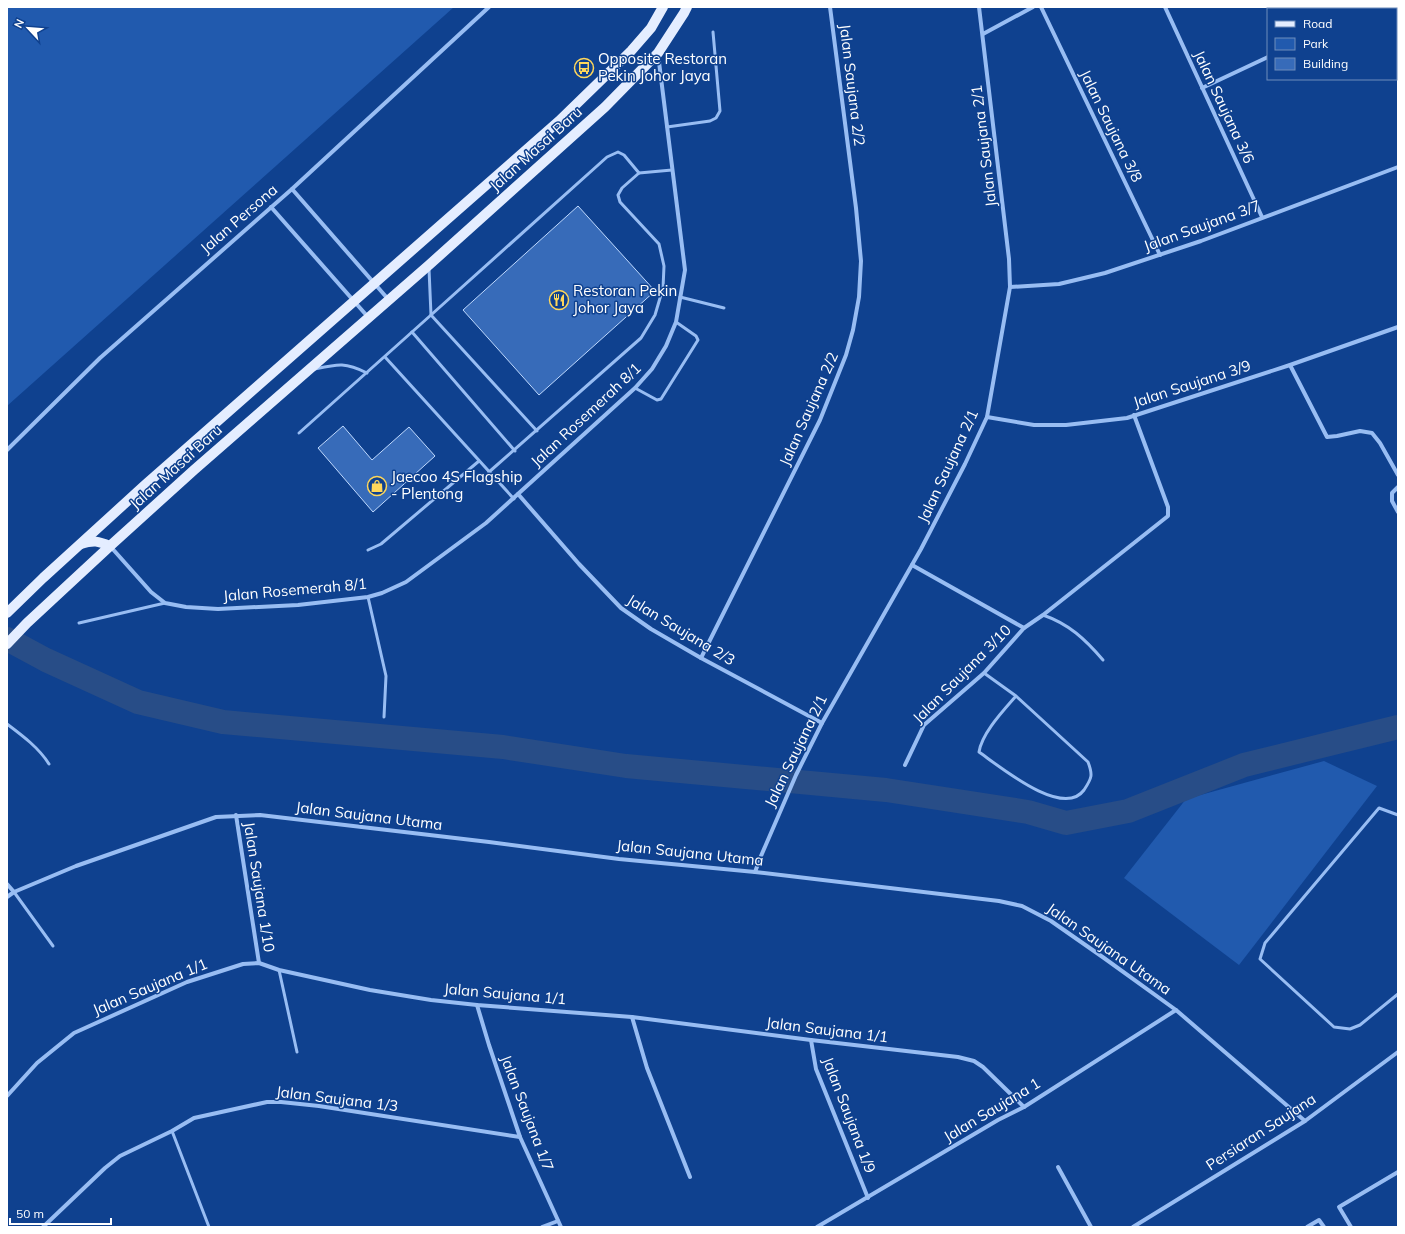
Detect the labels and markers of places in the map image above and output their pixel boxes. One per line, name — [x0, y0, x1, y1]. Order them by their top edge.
place label: Opposite Restoran Pekin Johor Jaya — [598, 49, 727, 85]
bus stop icon: Opposite Restoran Pekin Johor Jaya — [573, 57, 595, 79]
place label: Restoran Pekin Johor Jaya — [573, 281, 677, 317]
restaurant icon: Restoran Pekin Johor Jaya — [548, 289, 570, 311]
place label: Jaecoo 4S Flagship - Plentong — [391, 467, 523, 503]
shop icon: Jaecoo 4S Flagship - Plentong — [366, 475, 388, 497]

